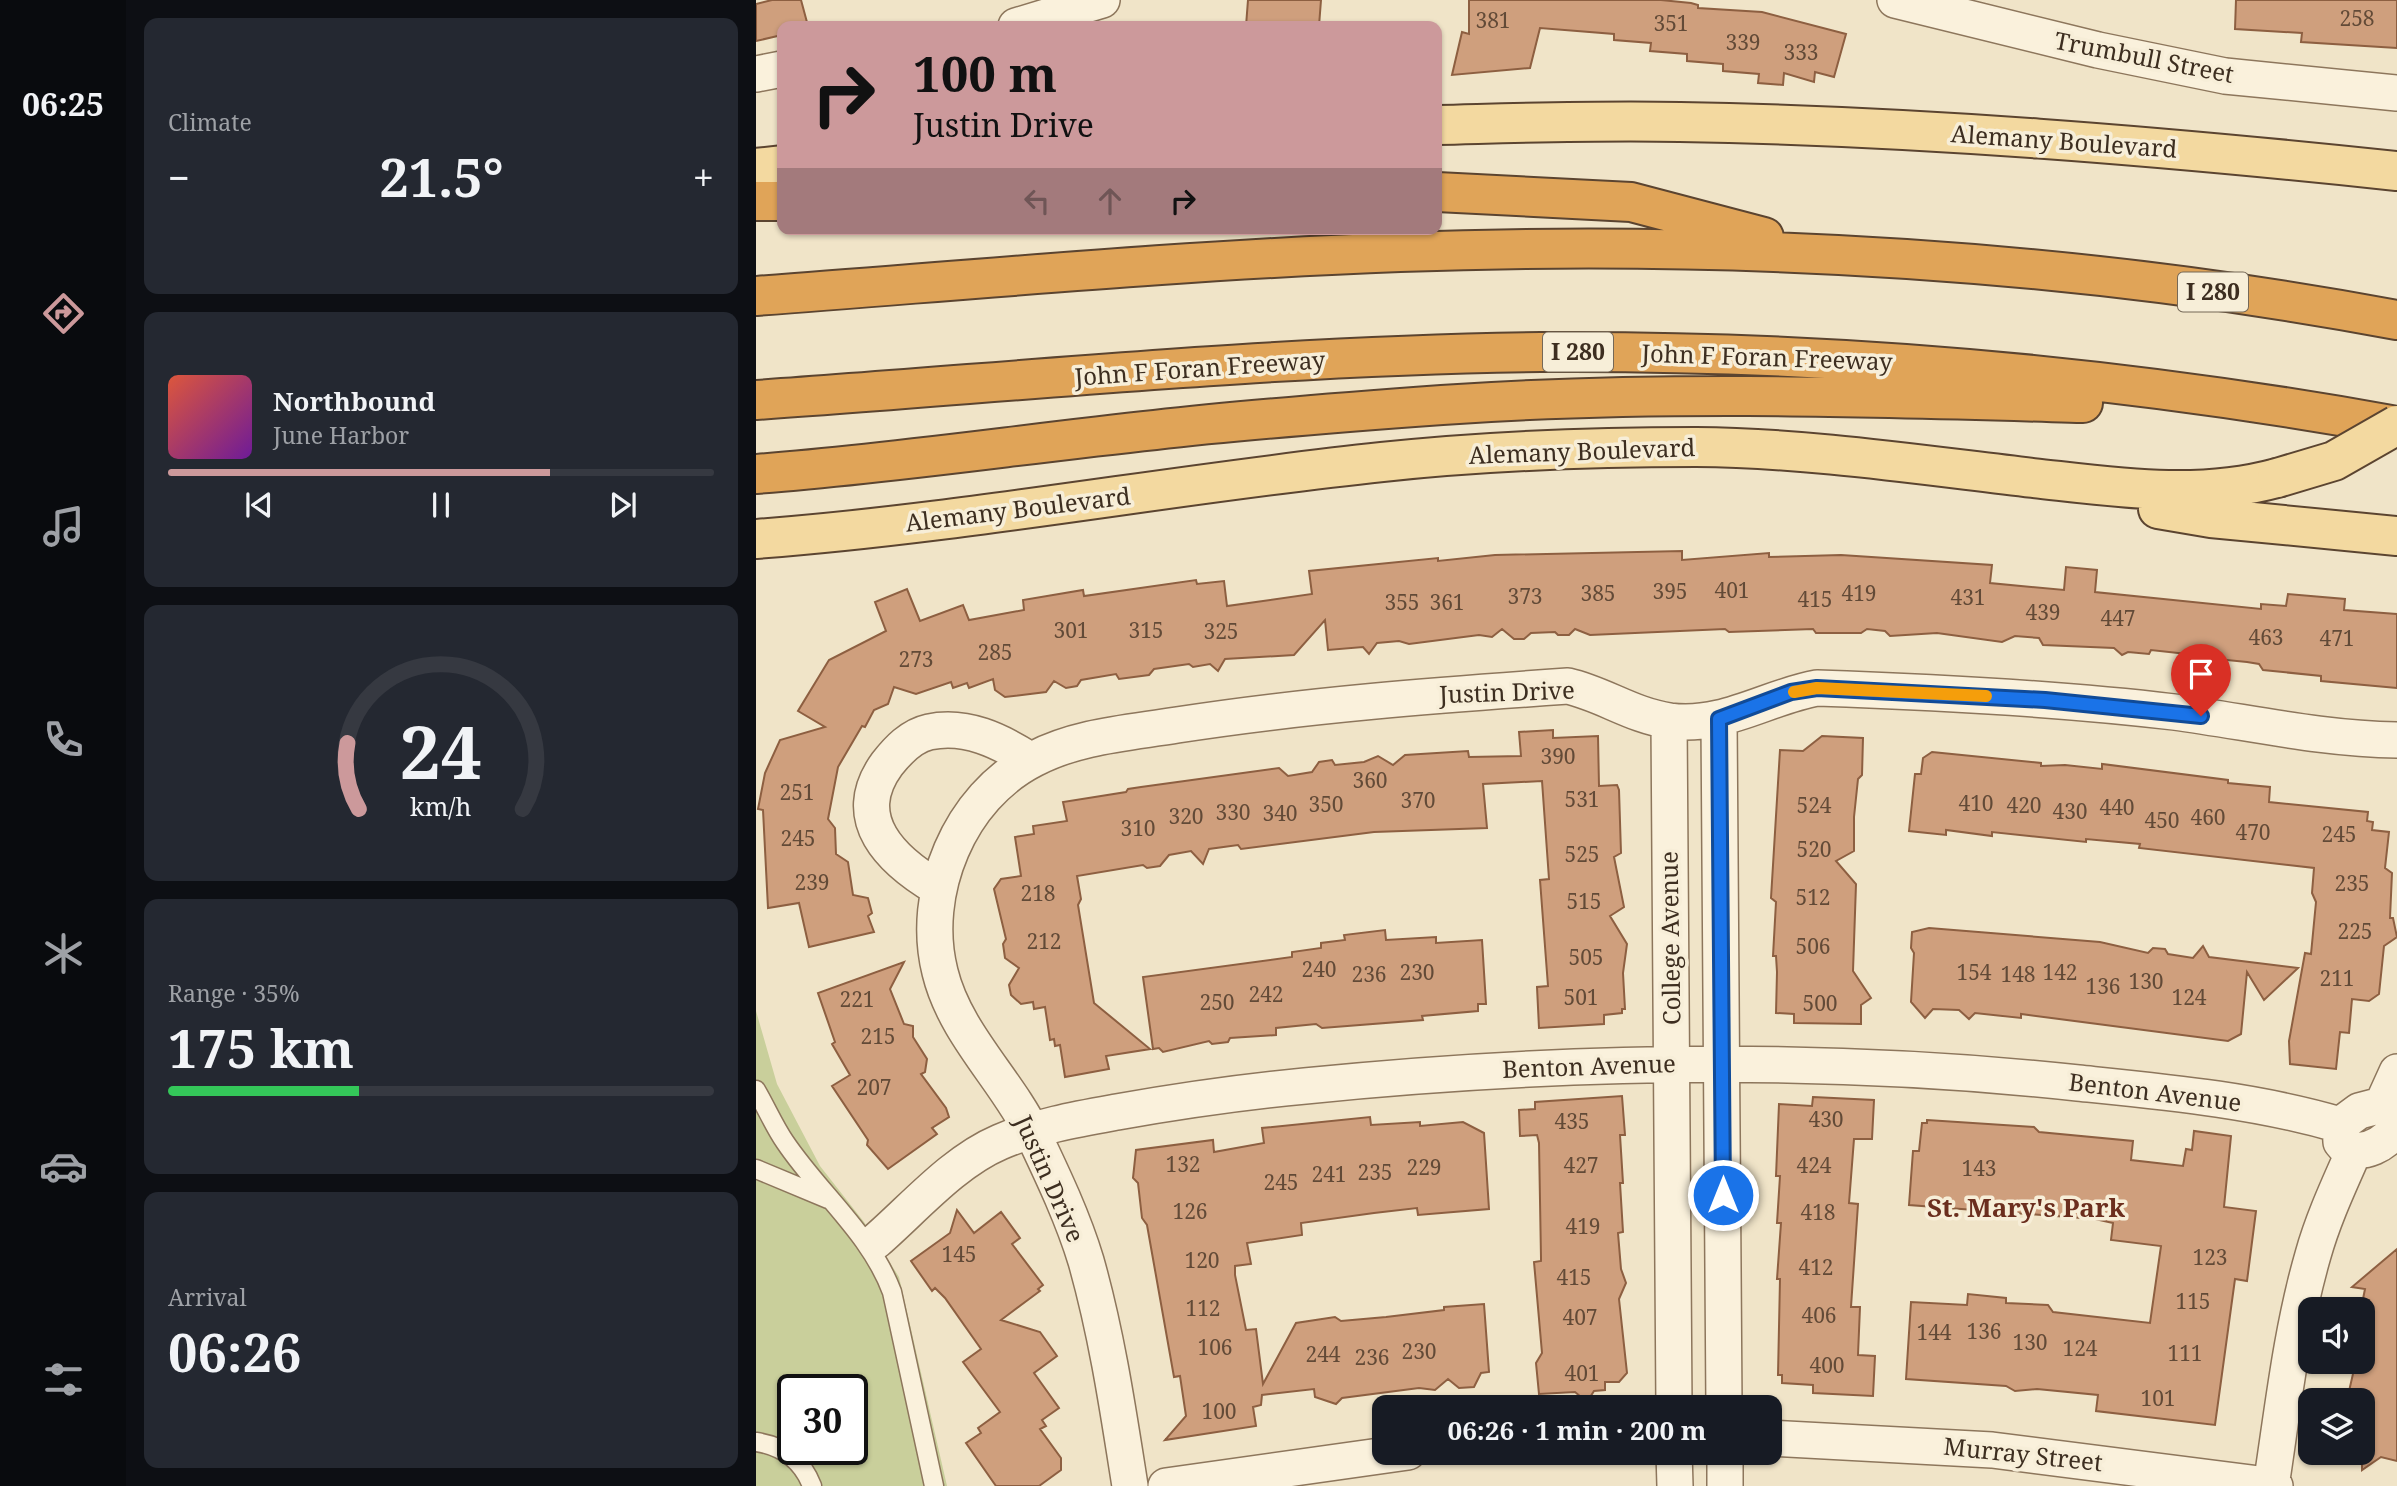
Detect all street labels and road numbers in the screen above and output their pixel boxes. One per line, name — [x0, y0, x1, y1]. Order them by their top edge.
street label: Trumbull Street — [2052, 23, 2237, 90]
street label: Alemany Boulevard — [1950, 116, 2179, 165]
road number: I 280 — [2178, 272, 2248, 312]
road number: I 280 — [1543, 332, 1613, 372]
street label: John F Foran Freeway — [1640, 336, 1894, 377]
street label: John F Foran Freeway — [1072, 342, 1327, 393]
street label: Alemany Boulevard — [1468, 430, 1696, 471]
street label: Alemany Boulevard — [903, 478, 1133, 539]
street label: Justin Drive — [1438, 673, 1575, 710]
street label: College Avenue — [1651, 851, 1688, 1025]
street label: Benton Avenue — [1502, 1046, 1676, 1085]
street label: Benton Avenue — [2067, 1065, 2243, 1118]
street label: Justin Drive — [1007, 1109, 1093, 1247]
street label: Murray Street — [1942, 1429, 2104, 1478]

